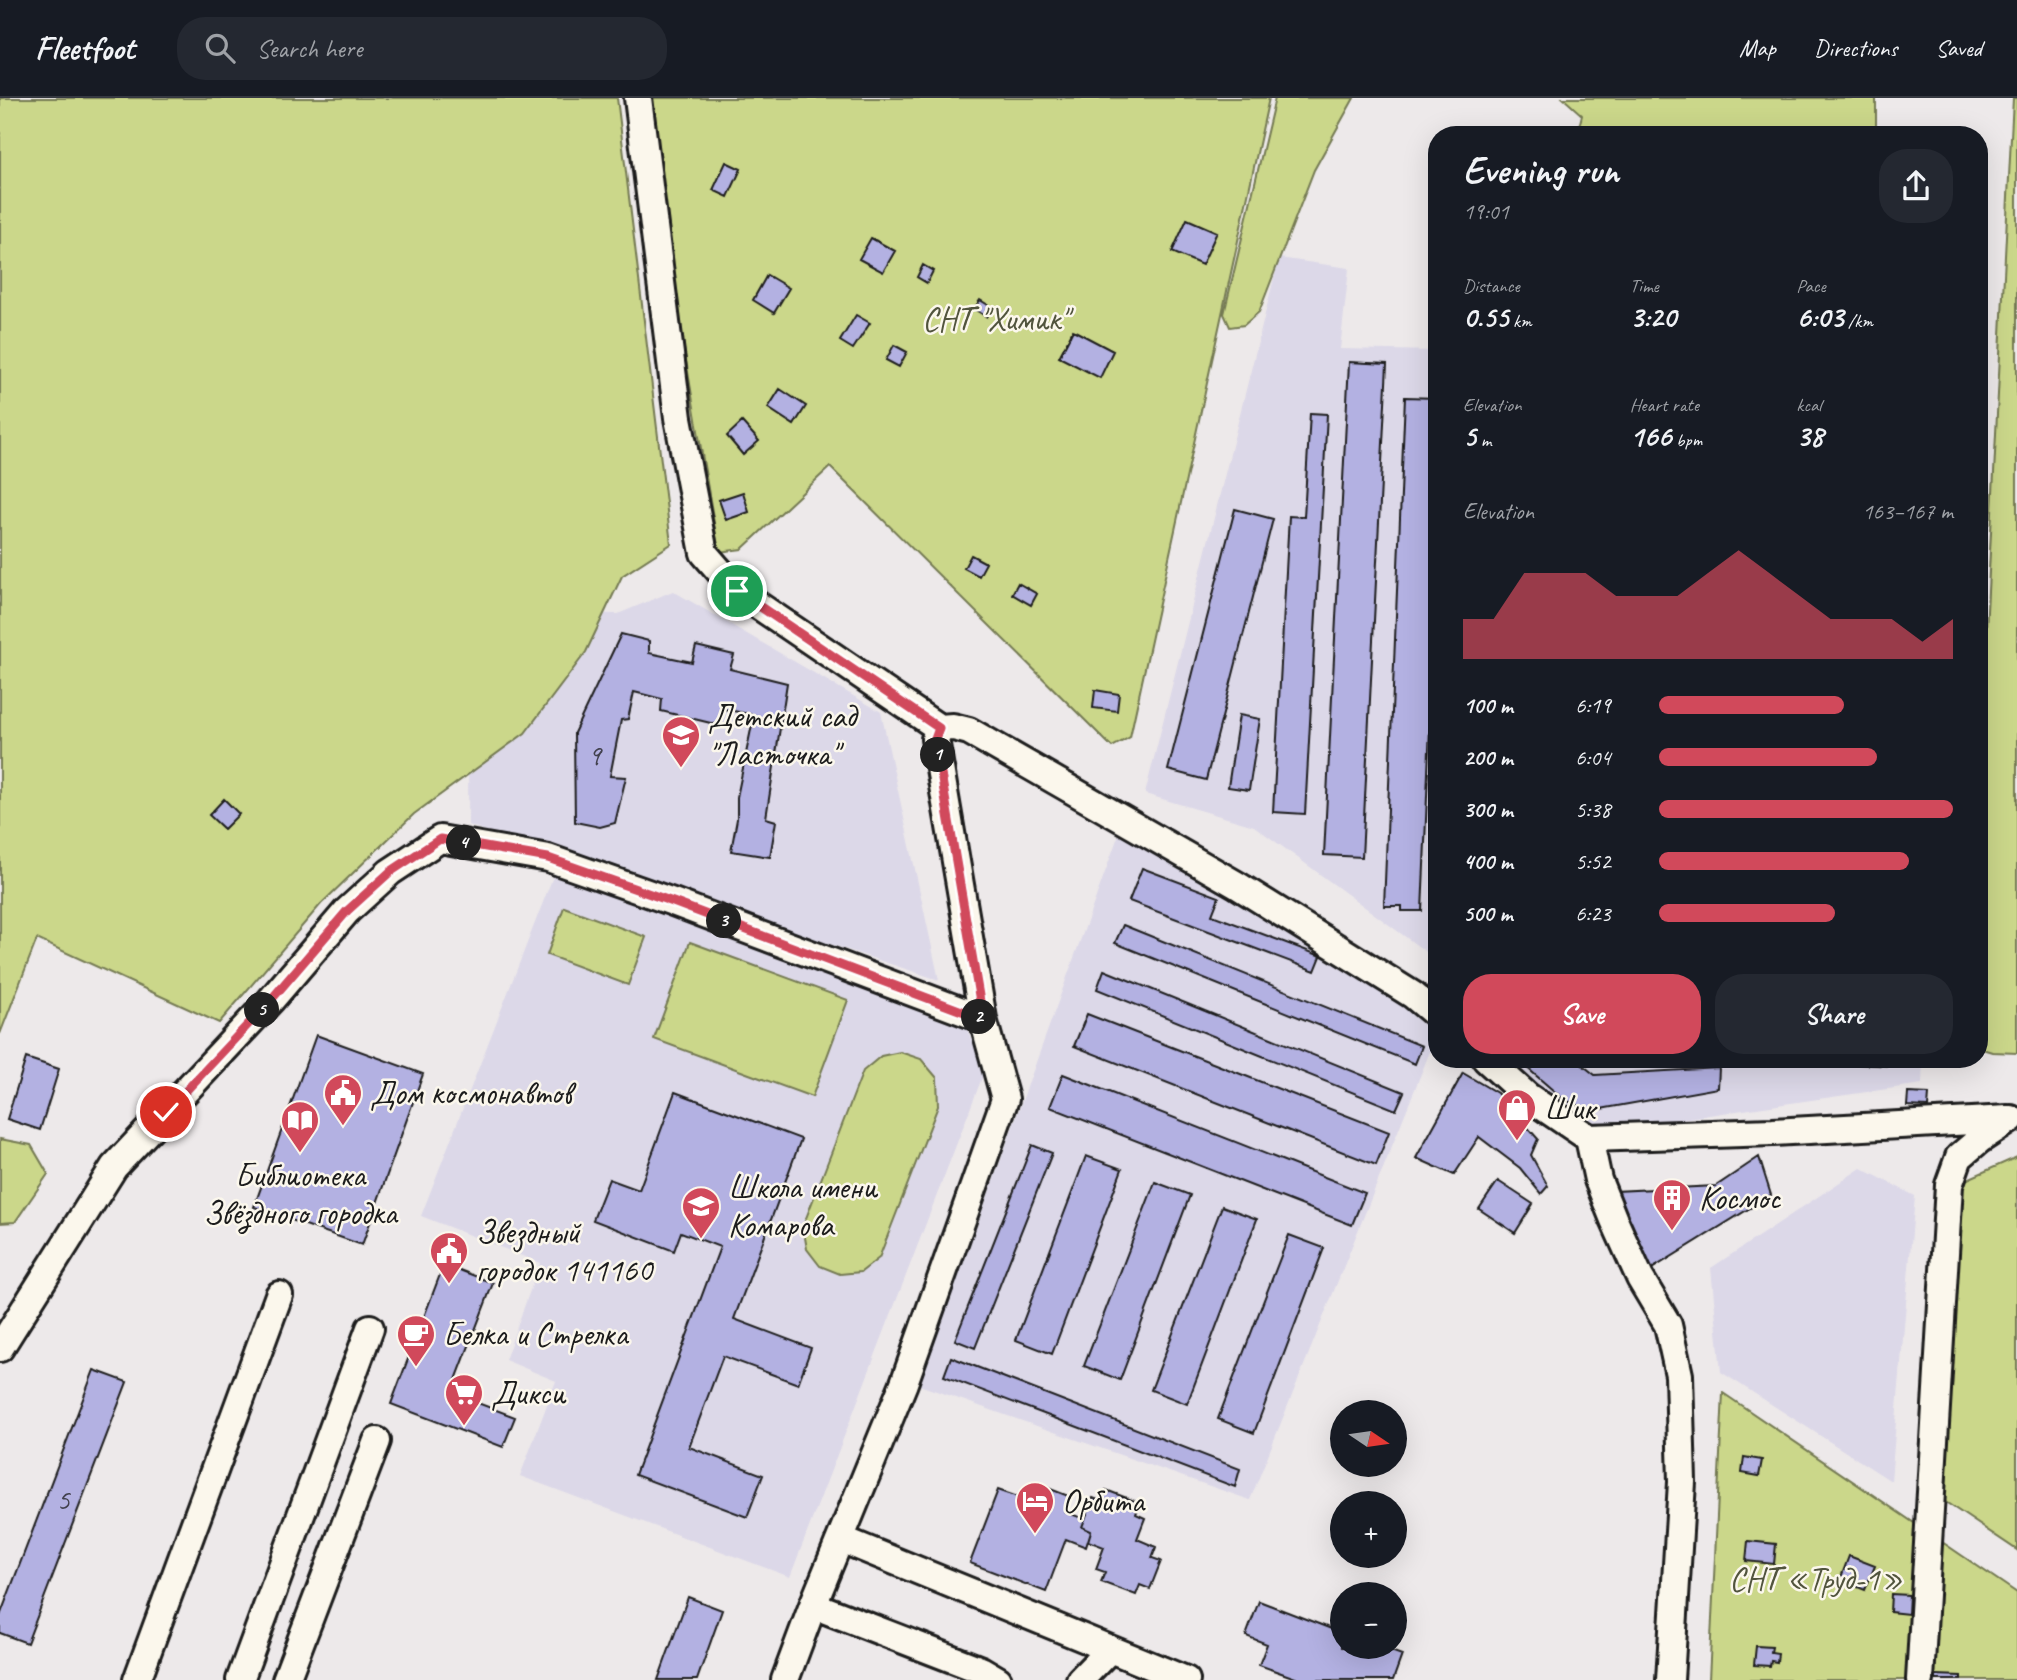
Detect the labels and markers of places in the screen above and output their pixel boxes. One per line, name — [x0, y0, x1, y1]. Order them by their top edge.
pin — [707, 561, 767, 621]
place label: Детский сад "Ласточка" — [708, 695, 860, 775]
school or university icon: Детский сад "Ласточка" — [660, 714, 702, 769]
pin: 1 — [920, 738, 956, 772]
pin: 4 — [447, 826, 482, 860]
pin: 3 — [706, 904, 742, 938]
pin: 5 — [244, 992, 280, 1028]
pin: 2 — [962, 1000, 996, 1034]
public building icon: Дом космонавтов — [322, 1072, 364, 1127]
place label: Дом космонавтов — [370, 1072, 577, 1114]
pin — [136, 1082, 196, 1142]
shop icon: Шик — [1496, 1087, 1538, 1142]
place label: Шик — [1544, 1087, 1598, 1129]
library icon: Библиотека Звёздного городка — [279, 1099, 321, 1154]
place label: Библиотека Звёздного городка — [203, 1154, 399, 1234]
place label: Школа имени Комарова — [728, 1166, 879, 1246]
building icon: Космос — [1651, 1177, 1693, 1232]
place label: Космос — [1699, 1177, 1782, 1219]
school or university icon: Школа имени Комарова — [680, 1185, 722, 1240]
place label: Звездный городок 141160 — [476, 1211, 654, 1291]
public building icon: Звездный городок 141160 — [428, 1230, 470, 1285]
cafe icon: Белка и Стрелка — [395, 1313, 437, 1368]
place label: Белка и Стрелка — [443, 1313, 629, 1355]
supermarket icon: Дикси — [443, 1372, 485, 1427]
place label: Дикси — [491, 1372, 567, 1414]
hotel icon: Орбита — [1014, 1480, 1056, 1535]
place label: Орбита — [1062, 1480, 1146, 1522]

